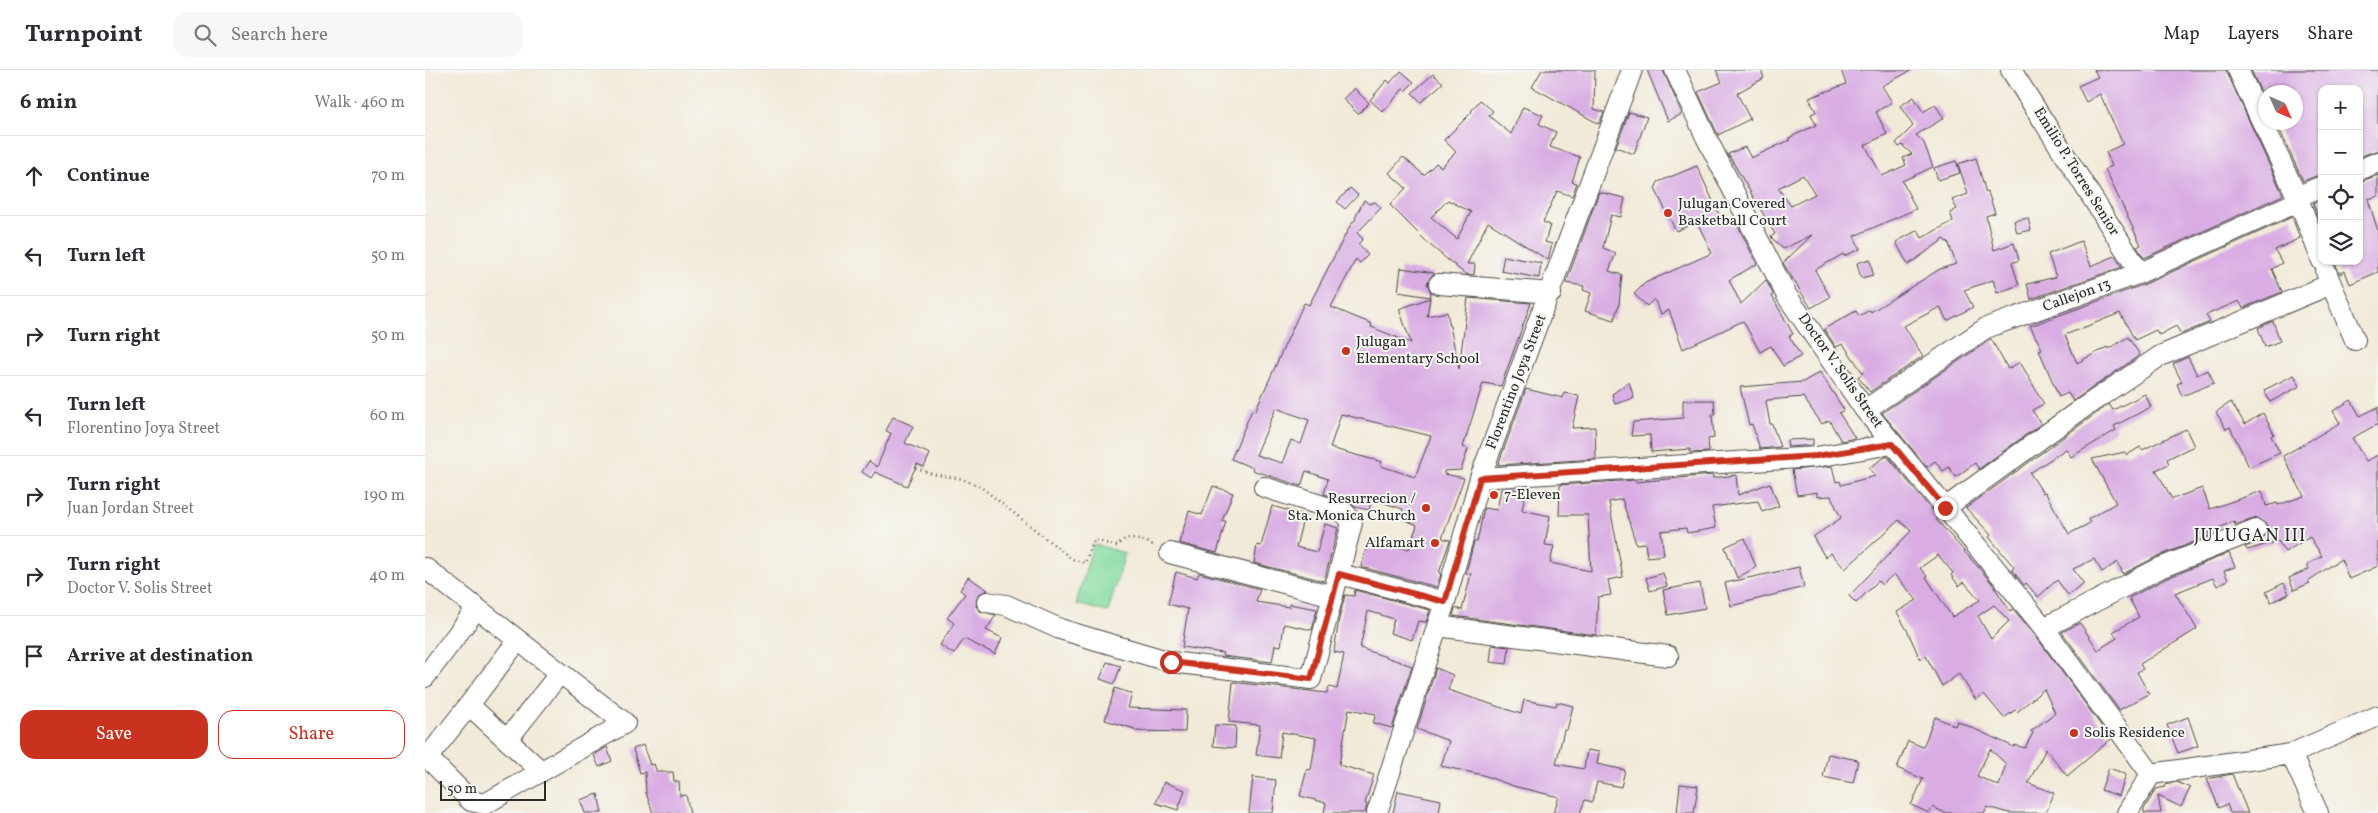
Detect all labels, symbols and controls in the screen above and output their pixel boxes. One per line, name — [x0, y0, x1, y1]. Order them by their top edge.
search box — [173, 12, 523, 57]
text: Turnpoint — [25, 18, 143, 52]
icon: search — [191, 21, 219, 49]
text: Search here — [231, 22, 328, 48]
text: Map — [2163, 22, 2199, 47]
text: Layers — [2227, 22, 2279, 47]
text: Share — [2307, 22, 2353, 47]
north arrow — [2258, 85, 2303, 130]
map controls — [2318, 85, 2363, 265]
button: + — [2318, 85, 2363, 130]
text: 6 min — [20, 88, 77, 117]
text: Walk · 460 m — [315, 92, 405, 114]
street label: Emilio P. Torres Senior — [2028, 104, 2124, 240]
button: − — [2318, 130, 2363, 175]
icon: ahead — [20, 162, 48, 190]
text: Continue — [67, 163, 150, 189]
text: 70 m — [371, 165, 405, 187]
button: locate — [2318, 175, 2363, 220]
place label: Julugan Covered Basketball Court — [1678, 194, 1787, 232]
marker: Julugan Covered Basketball Court — [1662, 207, 1674, 219]
button: layers — [2318, 220, 2363, 265]
icon: left — [20, 242, 48, 270]
text: Turn left — [67, 243, 146, 269]
text: 50 m — [371, 245, 405, 267]
street label: Callejon 13 — [2040, 274, 2114, 318]
street label: Doctor V. Solis Street — [1792, 309, 1888, 433]
street label: Florentino Joya Street — [1481, 311, 1553, 453]
icon: right — [20, 322, 48, 350]
text: Turn right — [67, 323, 160, 349]
text: 50 m — [371, 325, 405, 347]
place label: Julugan Elementary School — [1356, 332, 1479, 370]
marker: Julugan Elementary School — [1340, 345, 1352, 357]
text: Turn left — [67, 392, 146, 418]
icon: left — [20, 402, 48, 430]
text: 60 m — [370, 405, 405, 427]
text: Florentino Joya Street — [67, 418, 220, 440]
text: Turn right — [67, 472, 160, 498]
icon: right — [20, 482, 48, 510]
text: 190 m — [363, 485, 405, 507]
place label: 7-Eleven — [1504, 485, 1561, 506]
place label: Resurrecion / Sta. Monica Church — [1287, 489, 1417, 527]
marker: 7-Eleven — [1488, 489, 1500, 501]
route end — [1934, 497, 1957, 520]
text: Juan Jordan Street — [67, 498, 194, 520]
marker: Resurrecion / Sta. Monica Church — [1420, 502, 1432, 514]
district label: JULUGAN III — [2194, 524, 2306, 549]
place label: Alfamart — [1365, 533, 1425, 554]
marker: Alfamart — [1429, 537, 1441, 549]
text: Turn right — [67, 552, 160, 578]
icon: right — [20, 562, 48, 590]
text: 40 m — [369, 565, 405, 587]
text: Doctor V. Solis Street — [67, 578, 213, 600]
icon: arrive — [20, 642, 48, 670]
text: Arrive at destination — [67, 643, 253, 669]
route start — [1160, 651, 1183, 674]
button: Save — [20, 710, 208, 759]
button: Share — [218, 710, 405, 759]
place label: Solis Residence — [2084, 723, 2185, 744]
marker: Solis Residence — [2068, 727, 2080, 739]
scale bar — [440, 778, 546, 801]
text: 50 m — [447, 780, 477, 799]

